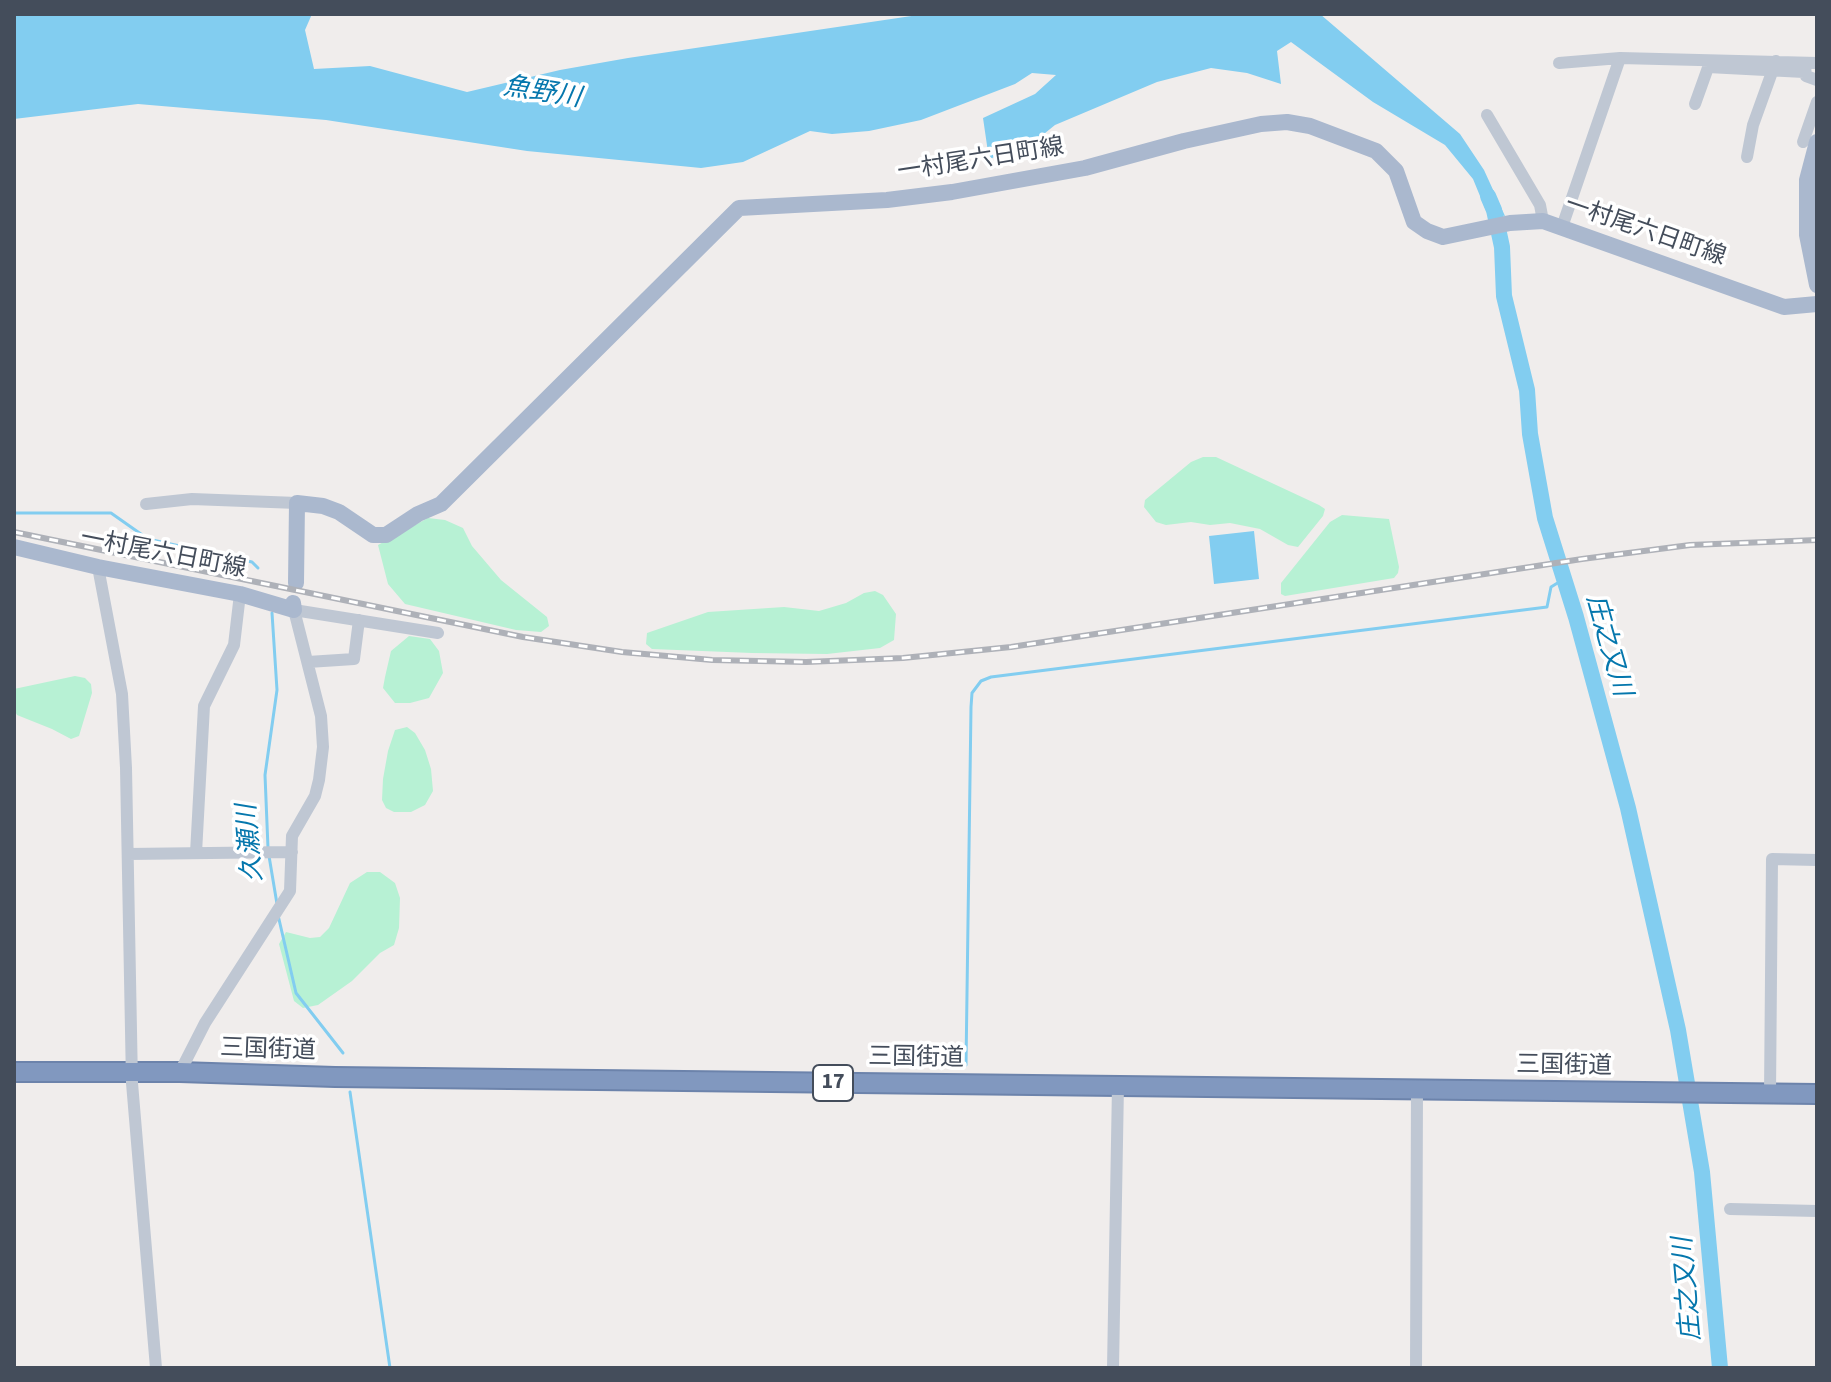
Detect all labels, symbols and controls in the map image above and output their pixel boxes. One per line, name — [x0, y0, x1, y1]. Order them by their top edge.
water label: 魚野川 — [501, 72, 583, 116]
street label: 一村尾六日町線 — [896, 134, 1066, 188]
street label: 一村尾六日町線 — [1561, 191, 1729, 273]
street label: 一村尾六日町線 — [78, 525, 248, 585]
water label: 庄之又川 — [1578, 592, 1636, 700]
water label: 久瀬川 — [233, 803, 271, 883]
street label: 三国街道 — [220, 1035, 316, 1067]
street label: 三国街道 — [868, 1044, 964, 1074]
street label: 三国街道 — [1516, 1052, 1612, 1082]
road number: 17 — [813, 1065, 853, 1101]
water label: 庄之又川 — [1669, 1236, 1709, 1342]

